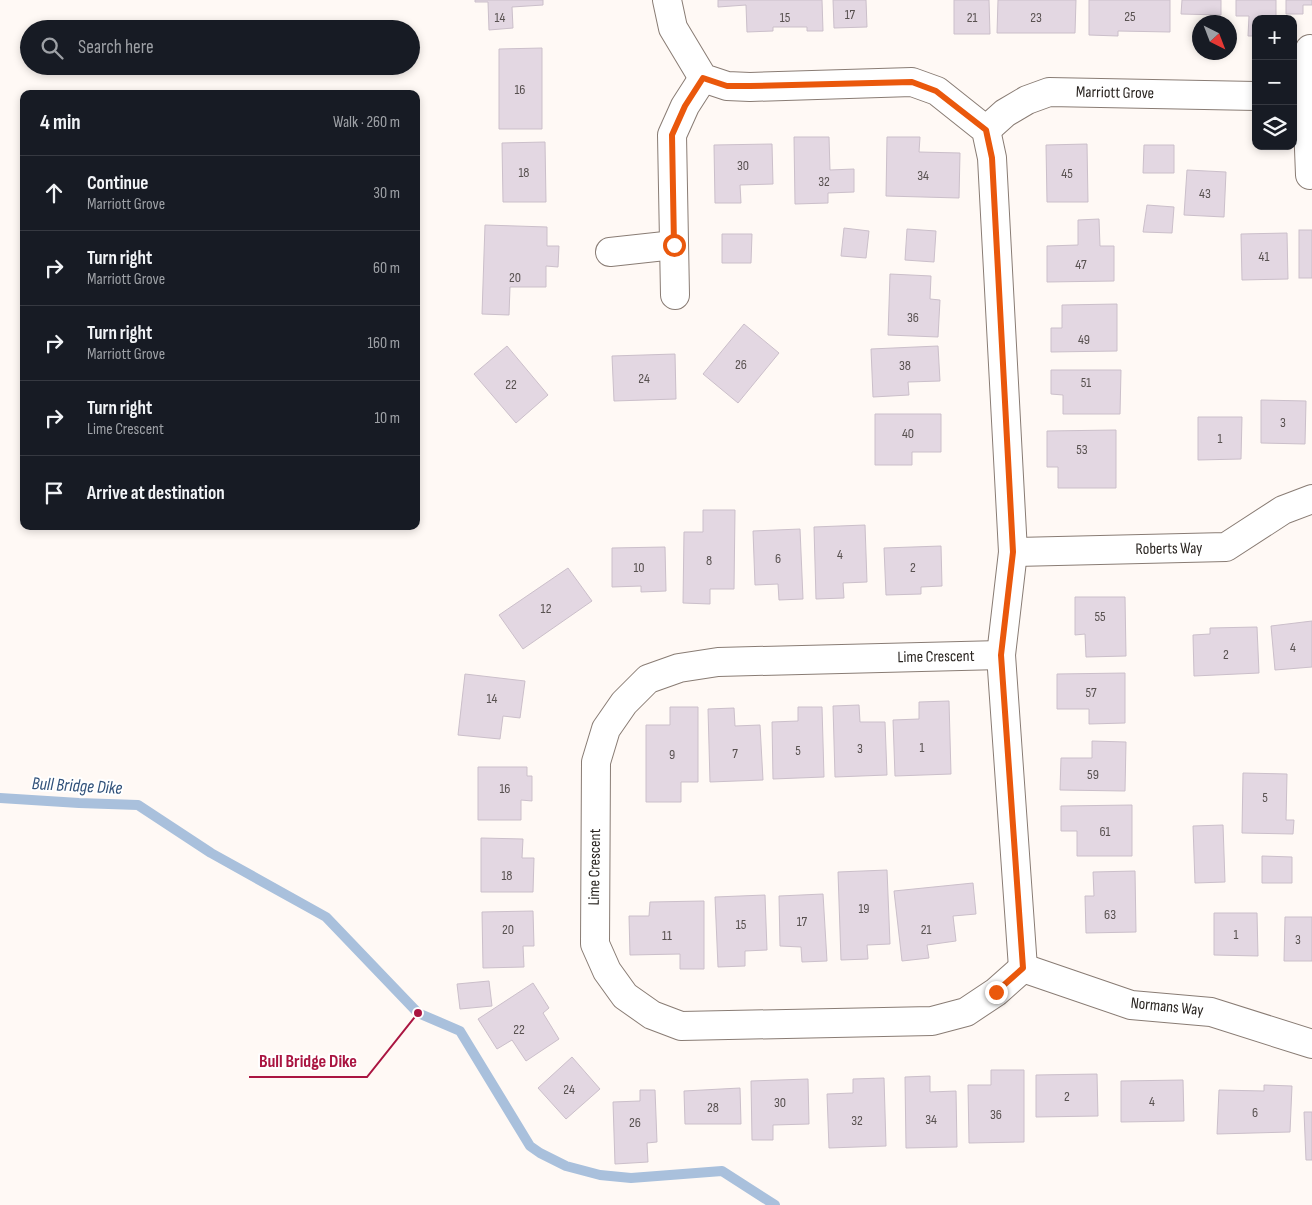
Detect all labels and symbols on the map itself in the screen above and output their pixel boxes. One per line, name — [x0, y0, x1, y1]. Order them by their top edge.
house number: 17 — [845, 6, 856, 23]
house number: 25 — [1124, 8, 1136, 25]
house number: 14 — [495, 9, 506, 26]
house number: 15 — [780, 9, 791, 26]
house number: 21 — [967, 9, 977, 26]
house number: 23 — [1030, 9, 1042, 26]
north arrow — [1192, 15, 1237, 60]
house number: 16 — [514, 81, 526, 98]
street label: Marriott Grove — [1076, 83, 1154, 103]
house number: 30 — [737, 157, 749, 174]
house number: 18 — [518, 164, 530, 181]
house number: 45 — [1061, 165, 1073, 182]
house number: 34 — [917, 167, 929, 184]
house number: 32 — [818, 173, 830, 190]
house number: 43 — [1199, 185, 1211, 202]
route start — [663, 234, 686, 257]
house number: 41 — [1259, 248, 1269, 265]
house number: 47 — [1075, 256, 1087, 273]
house number: 20 — [509, 269, 521, 286]
house number: 36 — [907, 309, 919, 326]
house number: 49 — [1078, 331, 1090, 348]
house number: 26 — [735, 356, 747, 373]
house number: 38 — [899, 357, 911, 374]
house number: 24 — [638, 370, 650, 387]
house number: 51 — [1081, 374, 1091, 391]
house number: 22 — [505, 376, 517, 393]
house number: 3 — [1280, 414, 1286, 431]
house number: 40 — [902, 425, 914, 442]
house number: 1 — [1218, 430, 1223, 447]
house number: 53 — [1076, 441, 1088, 458]
street label: Roberts Way — [1135, 539, 1203, 559]
house number: 4 — [837, 546, 843, 563]
house number: 6 — [775, 550, 781, 567]
house number: 8 — [706, 552, 712, 569]
house number: 10 — [633, 559, 645, 576]
house number: 2 — [910, 559, 916, 576]
house number: 12 — [541, 600, 552, 617]
house number: 55 — [1094, 608, 1106, 625]
house number: 4 — [1290, 639, 1296, 656]
house number: 2 — [1223, 646, 1229, 663]
street label: Lime Crescent — [897, 647, 975, 667]
house number: 57 — [1085, 684, 1097, 701]
house number: 14 — [487, 690, 498, 707]
house number: 1 — [920, 739, 925, 756]
house number: 3 — [857, 740, 863, 757]
house number: 5 — [795, 742, 801, 759]
house number: 7 — [732, 745, 738, 762]
house number: 9 — [669, 746, 675, 763]
house number: 59 — [1087, 766, 1099, 783]
water label: Bull Bridge Dike — [31, 773, 123, 799]
house number: 16 — [499, 780, 511, 797]
house number: 5 — [1262, 789, 1268, 806]
house number: 61 — [1099, 823, 1111, 840]
street label: Lime Crescent — [585, 828, 605, 906]
house number: 18 — [501, 867, 513, 884]
house number: 19 — [858, 900, 870, 917]
house number: 63 — [1104, 906, 1116, 923]
house number: 17 — [797, 913, 808, 930]
house number: 15 — [736, 916, 747, 933]
house number: 20 — [502, 921, 514, 938]
house number: 21 — [921, 921, 931, 938]
house number: 1 — [1234, 926, 1239, 943]
house number: 11 — [662, 927, 672, 944]
house number: 3 — [1295, 931, 1301, 948]
route end — [985, 981, 1008, 1004]
street label: Normans Way — [1130, 994, 1204, 1020]
house number: 22 — [513, 1021, 525, 1038]
callout: Bull Bridge Dike — [249, 1044, 367, 1077]
text: Bull Bridge Dike — [259, 1051, 357, 1072]
house number: 24 — [563, 1081, 575, 1098]
house number: 2 — [1064, 1088, 1070, 1105]
house number: 4 — [1149, 1093, 1155, 1110]
house number: 30 — [774, 1094, 786, 1111]
house number: 28 — [707, 1099, 719, 1116]
house number: 6 — [1252, 1104, 1258, 1121]
house number: 36 — [990, 1106, 1002, 1123]
house number: 34 — [925, 1111, 937, 1128]
house number: 32 — [851, 1112, 863, 1129]
house number: 26 — [629, 1114, 641, 1131]

